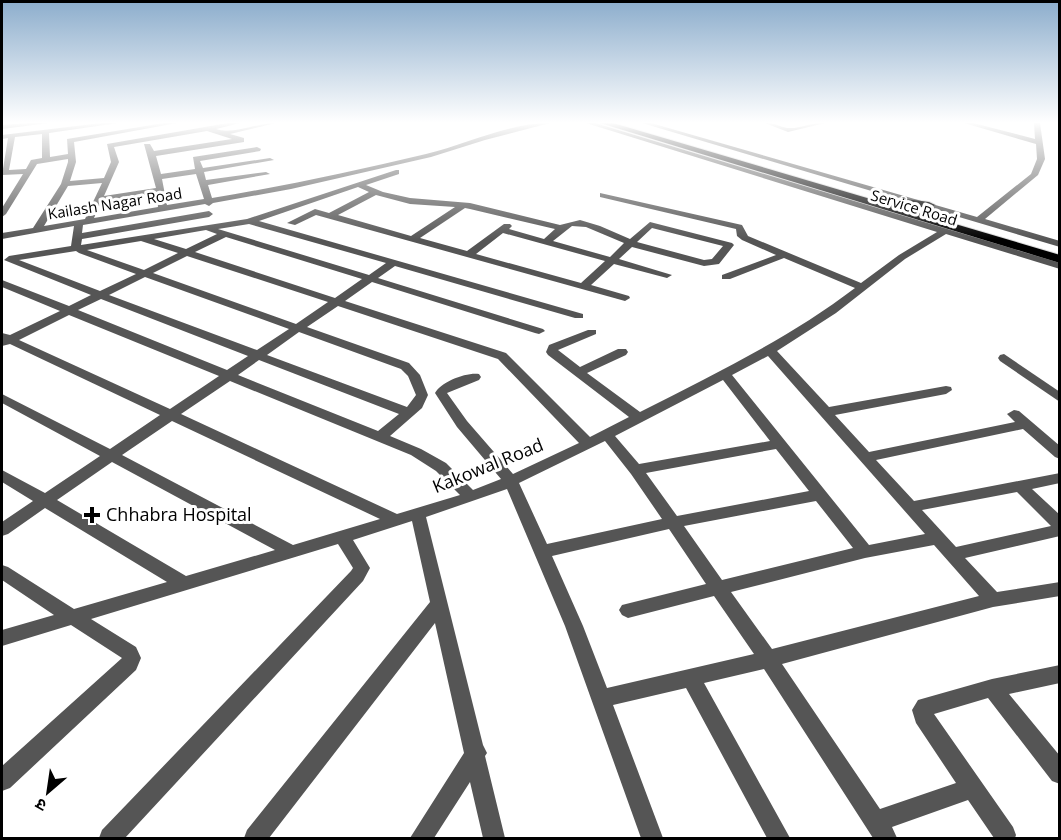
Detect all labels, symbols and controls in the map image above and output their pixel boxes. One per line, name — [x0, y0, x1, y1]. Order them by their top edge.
street label: Kailash Nagar Road — [46, 183, 183, 223]
street label: Service Road — [869, 184, 960, 230]
street label: Kakowal Road — [429, 432, 547, 498]
place label: Chhabra Hospital — [106, 502, 252, 526]
marker: Chhabra Hospital — [83, 506, 101, 524]
north arrow — [18, 762, 78, 822]
text: उ — [31, 793, 50, 817]

